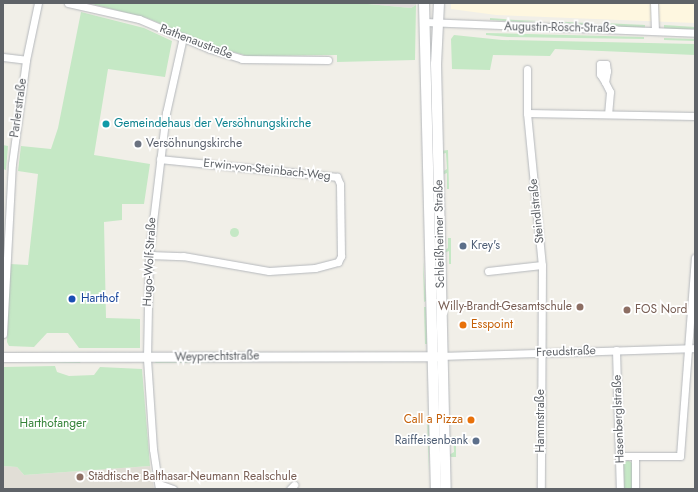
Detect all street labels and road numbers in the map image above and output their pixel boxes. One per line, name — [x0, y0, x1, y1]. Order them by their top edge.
street label: Augustin-Rösch-Straße — [504, 20, 616, 36]
street label: Rathenaustraße — [158, 22, 234, 62]
street label: Parlerstraße — [8, 77, 30, 139]
street label: Erwin-von-Steinbach-Weg — [203, 156, 331, 184]
street label: Steindlstraße — [526, 178, 548, 244]
street label: Schleißheimer Straße — [432, 180, 448, 288]
street label: Hugo-Wolf-Straße — [140, 217, 160, 307]
street label: Freudstraße — [536, 344, 596, 360]
street label: Weyprechtstraße — [175, 349, 259, 365]
street label: Hasenberglstraße — [610, 374, 628, 464]
street label: Hammstraße — [534, 389, 548, 453]

